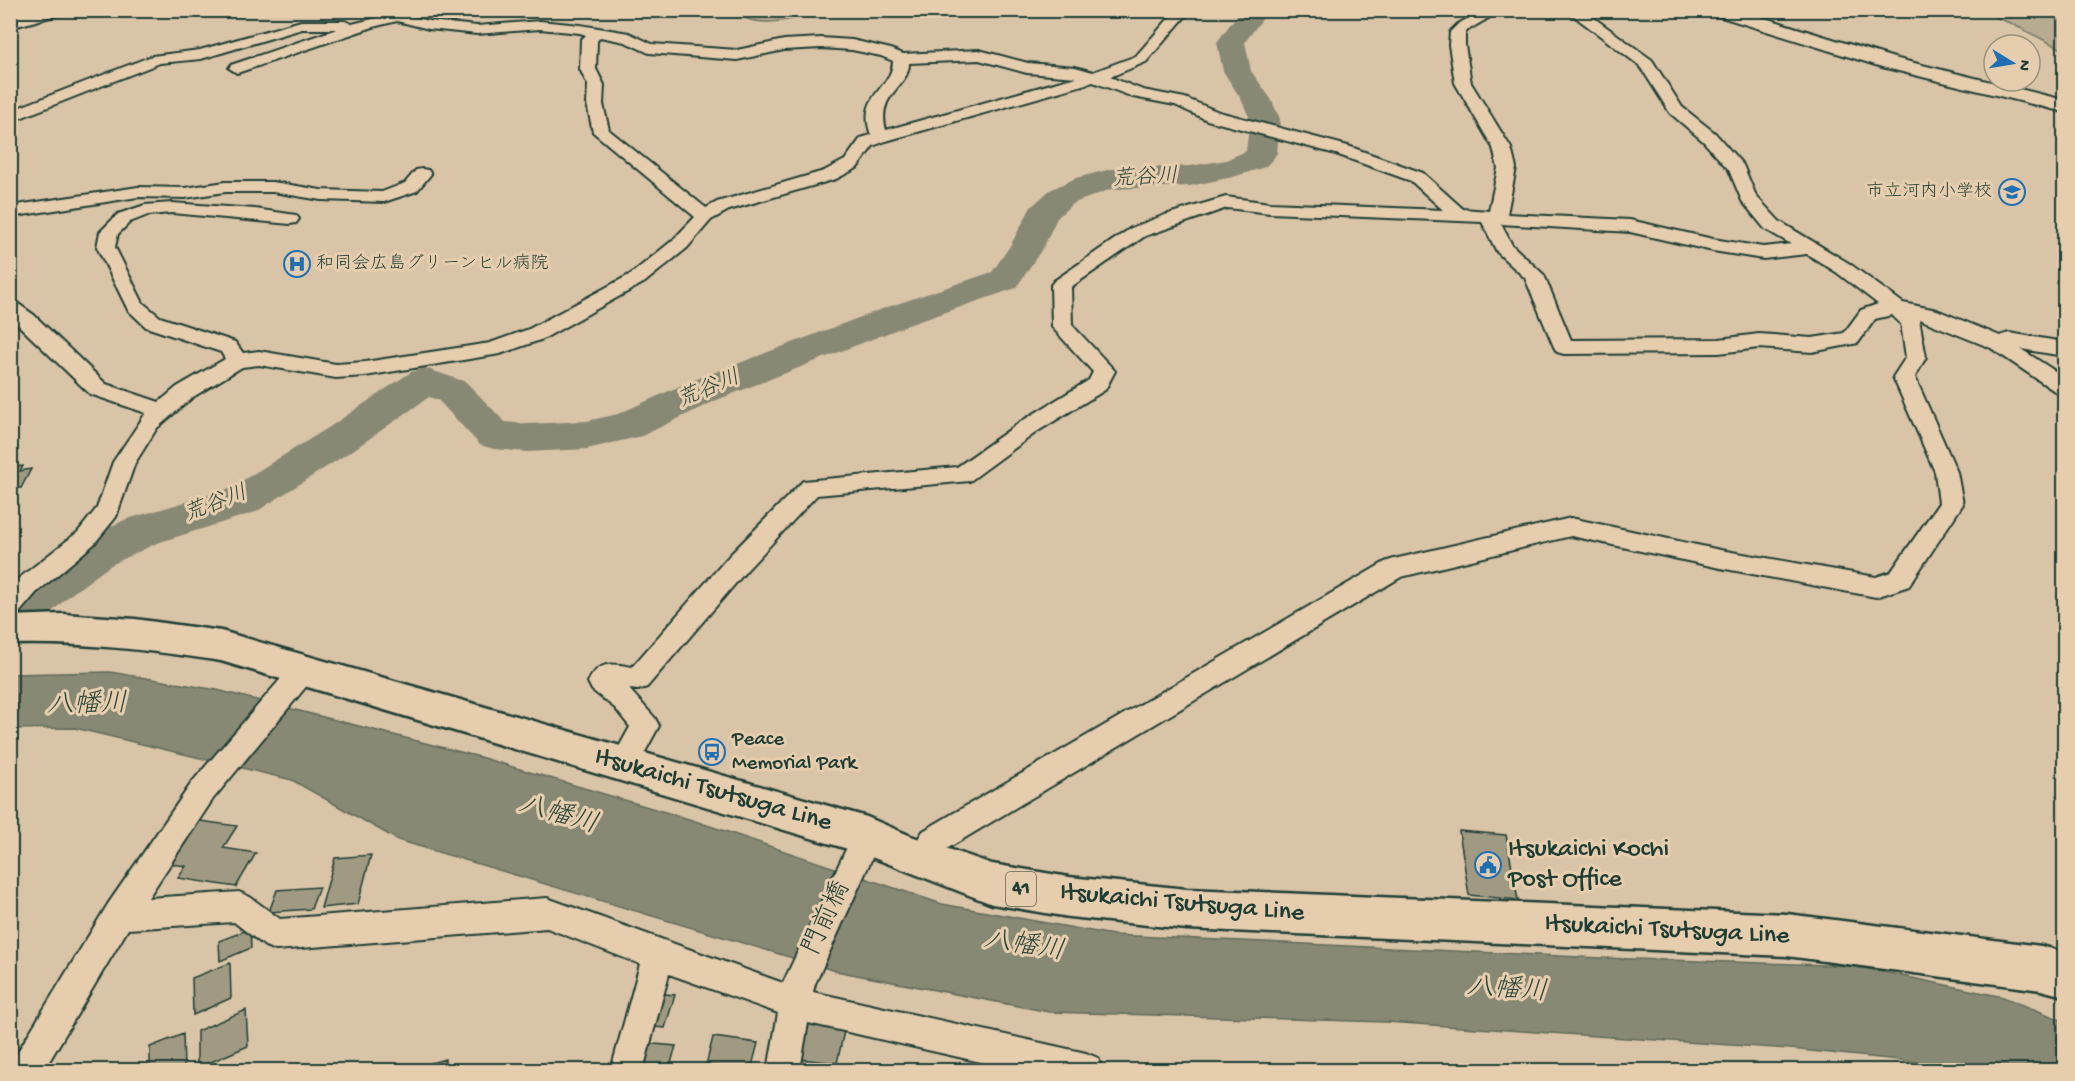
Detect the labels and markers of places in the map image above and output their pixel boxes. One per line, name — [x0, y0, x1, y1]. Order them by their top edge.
school or university icon: 市立河内小学校 — [1997, 177, 2027, 207]
place label: 市立河内小学校 — [1866, 181, 1992, 203]
hospital icon: 和同会広島グリーンヒル病院 — [282, 249, 312, 279]
place label: 和同会広島グリーンヒル病院 — [316, 253, 549, 275]
place label: Peace Memorial Park — [731, 728, 859, 777]
bus stop icon: Peace Memorial Park — [697, 737, 727, 767]
place label: Itsukaichi Kochi Post Office — [1507, 835, 1669, 896]
public building icon: Itsukaichi Kochi Post Office — [1473, 850, 1503, 880]

